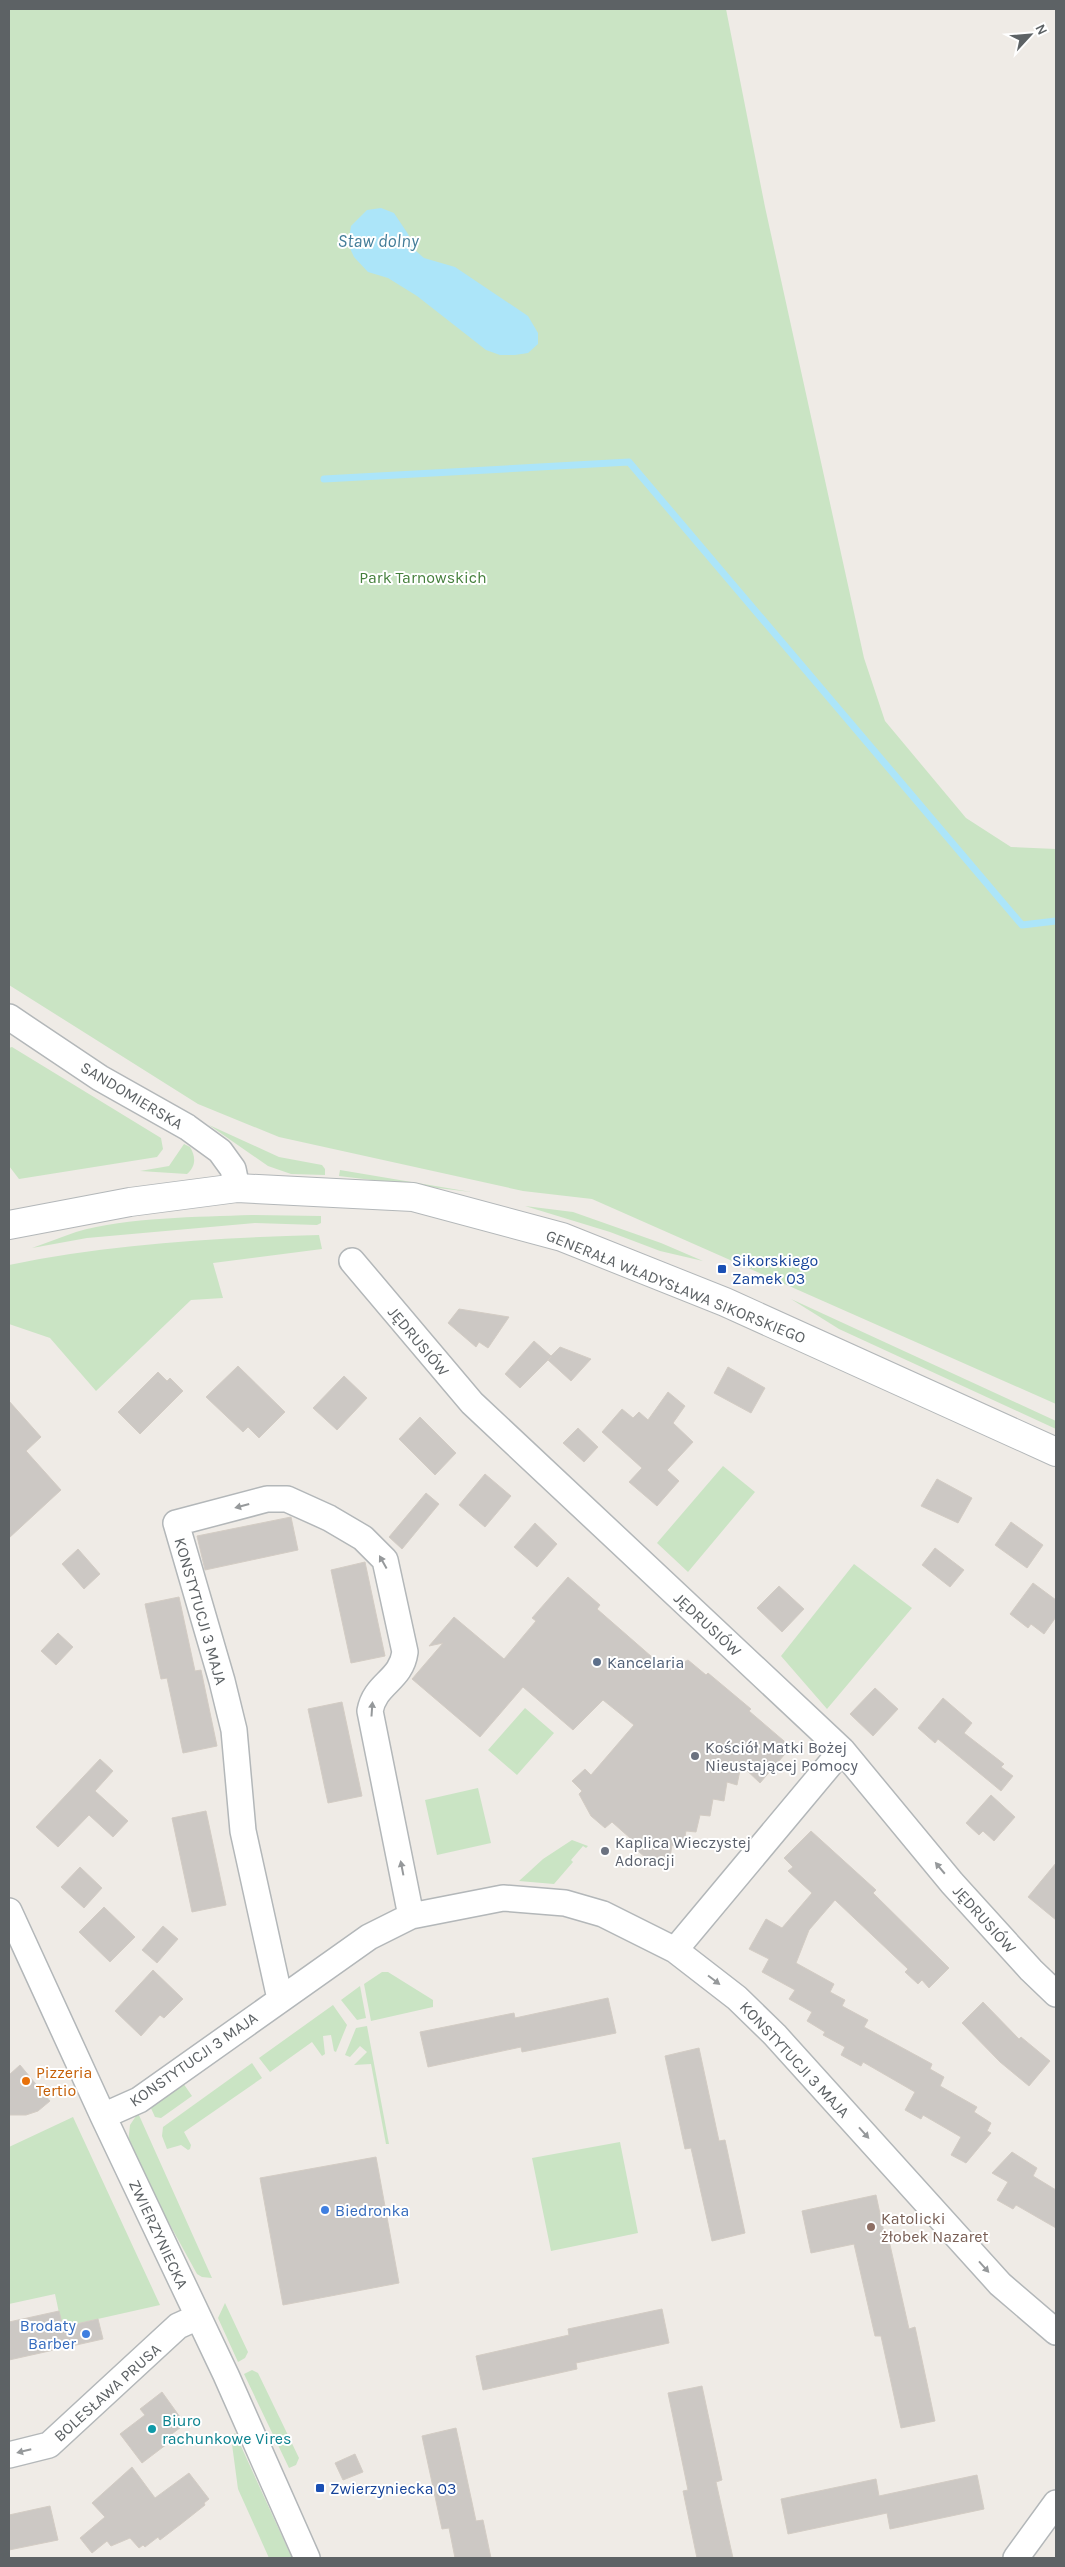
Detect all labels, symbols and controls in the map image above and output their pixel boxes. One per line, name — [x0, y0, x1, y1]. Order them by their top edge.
north arrow — [1005, 10, 1055, 60]
text: N — [1031, 21, 1051, 38]
water label: Staw dolny — [337, 230, 420, 252]
park label: Park Tarnowskich — [359, 568, 487, 587]
street label: SANDOMIERSKA — [77, 1057, 186, 1133]
street label: GENERAŁA WŁADYSŁAWA SIKORSKIEGO — [543, 1226, 808, 1347]
place label: Sikorskiego Zamek 03 — [732, 1251, 818, 1288]
marker: Sikorskiego Zamek 03 — [716, 1263, 728, 1275]
street label: JĘDRUSIÓW — [384, 1303, 454, 1381]
one-way arrow — [235, 1502, 250, 1510]
street label: KONSTYTUCJI 3 MAJA — [170, 1535, 231, 1687]
one-way arrow — [379, 1555, 388, 1569]
street label: JĘDRUSIÓW — [670, 1588, 746, 1661]
place label: Kancelaria — [607, 1653, 684, 1672]
marker: Kancelaria — [591, 1656, 603, 1668]
one-way arrow — [369, 1700, 377, 1716]
place label: Kościół Matki Bożej Nieustającej Pomocy — [705, 1738, 859, 1775]
marker: Kościół Matki Bożej Nieustającej Pomocy — [689, 1750, 701, 1762]
place label: Kaplica Wieczystej Adoracji — [615, 1833, 751, 1870]
marker: Kaplica Wieczystej Adoracji — [599, 1845, 611, 1857]
one-way arrow — [398, 1860, 406, 1876]
one-way arrow — [935, 1862, 946, 1875]
street label: JĘDRUSIÓW — [949, 1881, 1021, 1958]
one-way arrow — [707, 1975, 721, 1985]
street label: KONSTYTUCJI 3 MAJA — [736, 1997, 853, 2121]
street label: KONSTYTUCJI 3 MAJA — [126, 2008, 261, 2111]
place label: Pizzeria Tertio — [36, 2063, 92, 2100]
marker: Pizzeria Tertio — [20, 2075, 32, 2087]
one-way arrow — [858, 2127, 870, 2139]
street label: ZWIERZYNIECKA — [125, 2177, 192, 2292]
place label: Biedronka — [335, 2201, 409, 2220]
marker: Biedronka — [319, 2204, 331, 2216]
place label: Katolicki żłobek Nazaret — [881, 2209, 989, 2246]
marker: Katolicki żłobek Nazaret — [865, 2221, 877, 2233]
one-way arrow — [978, 2261, 990, 2273]
place label: Brodaty Barber — [20, 2316, 77, 2353]
marker: Brodaty Barber — [80, 2328, 92, 2340]
street label: BOLESŁAWA PRUSA — [50, 2339, 165, 2445]
place label: Biuro rachunkowe Vires — [162, 2411, 291, 2448]
marker: Biuro rachunkowe Vires — [146, 2423, 158, 2435]
one-way arrow — [16, 2448, 31, 2456]
place label: Zwierzyniecka 03 — [330, 2479, 456, 2498]
marker: Zwierzyniecka 03 — [314, 2482, 326, 2494]

